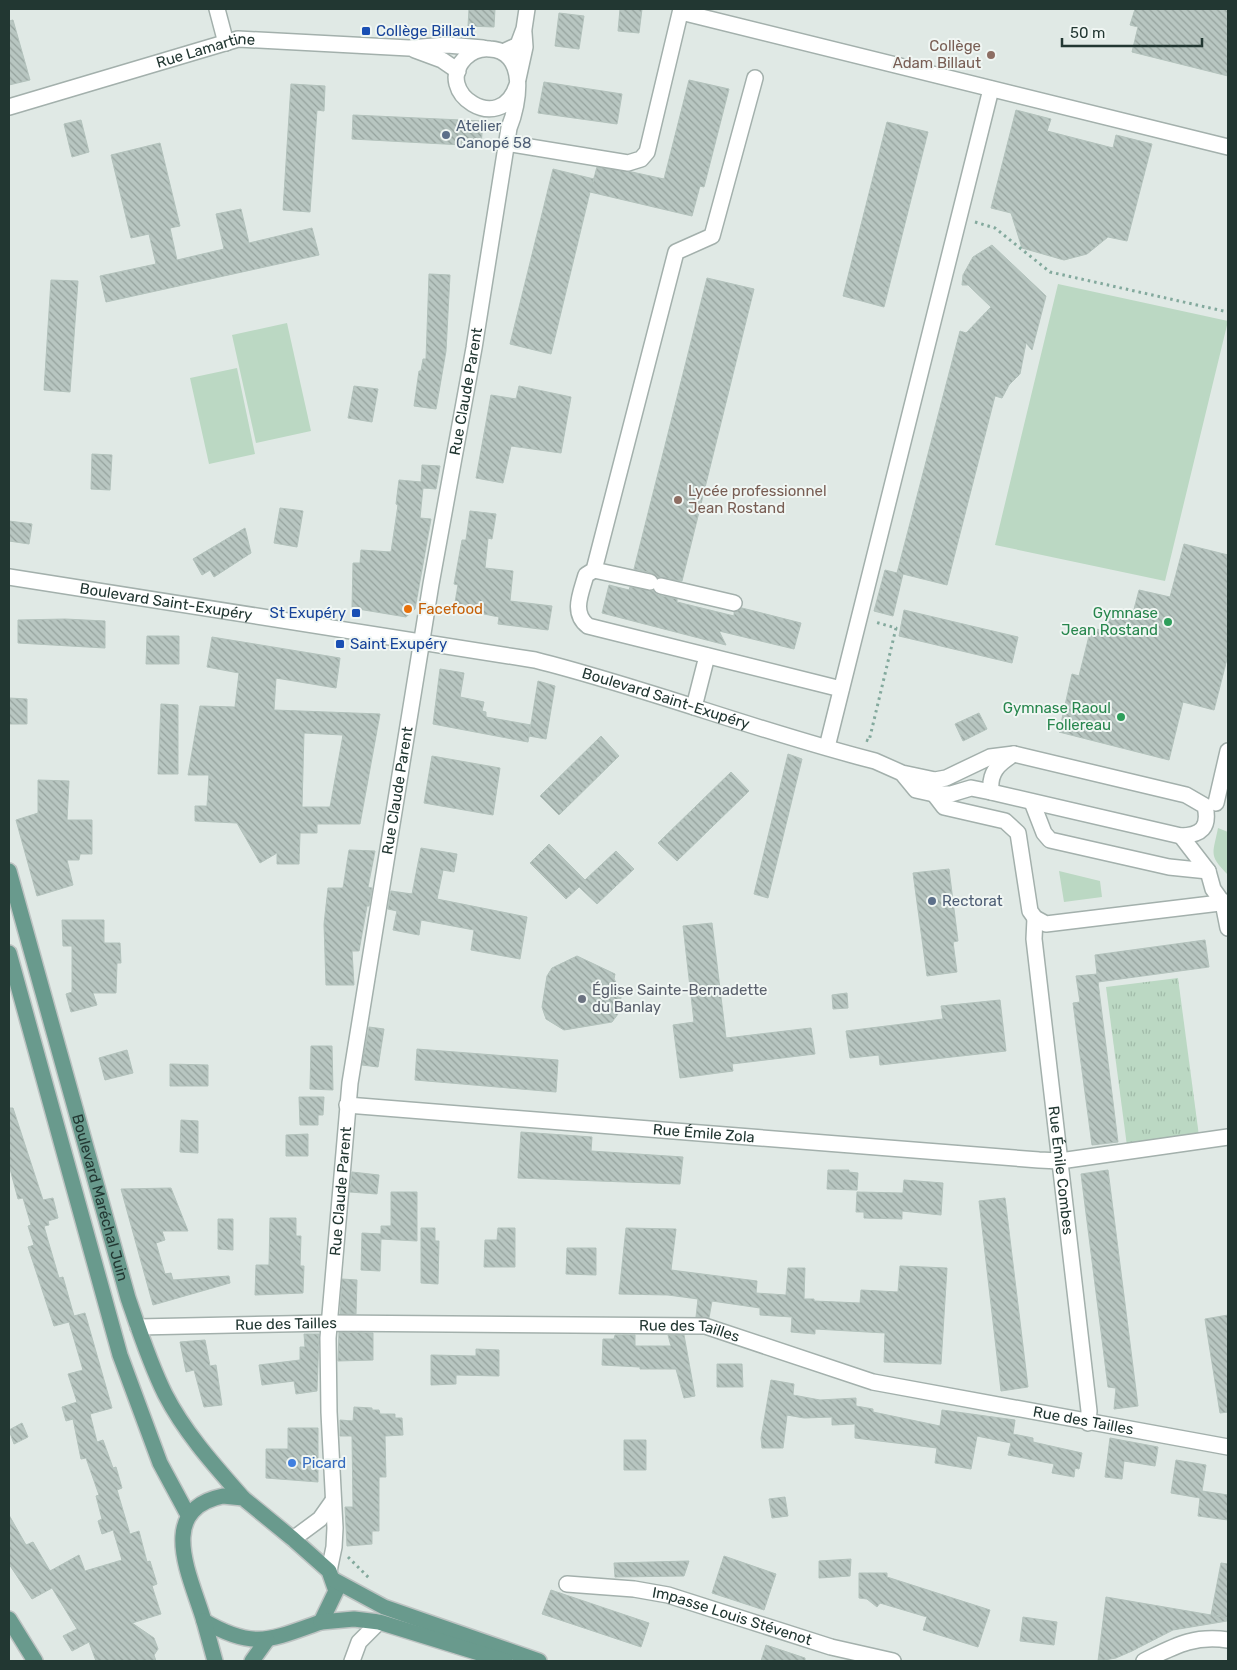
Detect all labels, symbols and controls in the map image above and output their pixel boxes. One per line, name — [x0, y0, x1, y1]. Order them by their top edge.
scale bar — [1062, 15, 1202, 47]
place label: Collège Billaut — [376, 22, 476, 40]
text: 50 m — [1070, 24, 1105, 42]
marker: Collège Billaut — [360, 25, 372, 37]
street label: Rue Lamartine — [154, 30, 256, 72]
place label: Collège Adam Billaut — [893, 37, 981, 72]
marker: Collège Adam Billaut — [985, 49, 997, 61]
place label: Atelier Canopé 58 — [456, 117, 531, 152]
marker: Atelier Canopé 58 — [440, 129, 452, 141]
street label: Rue Claude Parent — [446, 326, 486, 457]
place label: Lycée professionnel Jean Rostand — [688, 482, 827, 517]
marker: Lycée professionnel Jean Rostand — [672, 494, 684, 506]
street label: Boulevard Saint-Exupéry — [78, 579, 254, 624]
place label: Facefood — [418, 600, 483, 618]
marker: Facefood — [402, 603, 414, 615]
place label: St Exupéry — [270, 604, 346, 622]
place label: Gymnase Jean Rostand — [1061, 604, 1158, 639]
marker: St Exupéry — [350, 607, 362, 619]
marker: Gymnase Jean Rostand — [1162, 616, 1174, 628]
place label: Saint Exupéry — [350, 635, 447, 653]
marker: Saint Exupéry — [334, 638, 346, 650]
street label: Boulevard Saint-Exupéry — [580, 664, 752, 733]
place label: Gymnase Raoul Follereau — [1003, 699, 1111, 734]
marker: Gymnase Raoul Follereau — [1115, 711, 1127, 723]
street label: Rue Claude Parent — [378, 725, 417, 856]
place label: Rectorat — [942, 892, 1003, 910]
marker: Rectorat — [926, 895, 938, 907]
place label: Église Sainte-Bernadette du Banlay — [592, 981, 768, 1016]
marker: Église Sainte-Bernadette du Banlay — [576, 993, 588, 1005]
street label: Rue Émile Combes — [1045, 1105, 1077, 1236]
street label: Boulevard Maréchal Juin — [68, 1112, 132, 1283]
street label: Rue Émile Zola — [652, 1120, 755, 1146]
street label: Rue Claude Parent — [326, 1126, 355, 1257]
street label: Rue des Tailles — [235, 1314, 337, 1334]
street label: Rue des Tailles — [639, 1316, 742, 1346]
street label: Rue des Tailles — [1032, 1402, 1135, 1439]
place label: Picard — [302, 1454, 346, 1472]
marker: Picard — [286, 1457, 298, 1469]
street label: Impasse Louis Stévenot — [651, 1583, 814, 1649]

